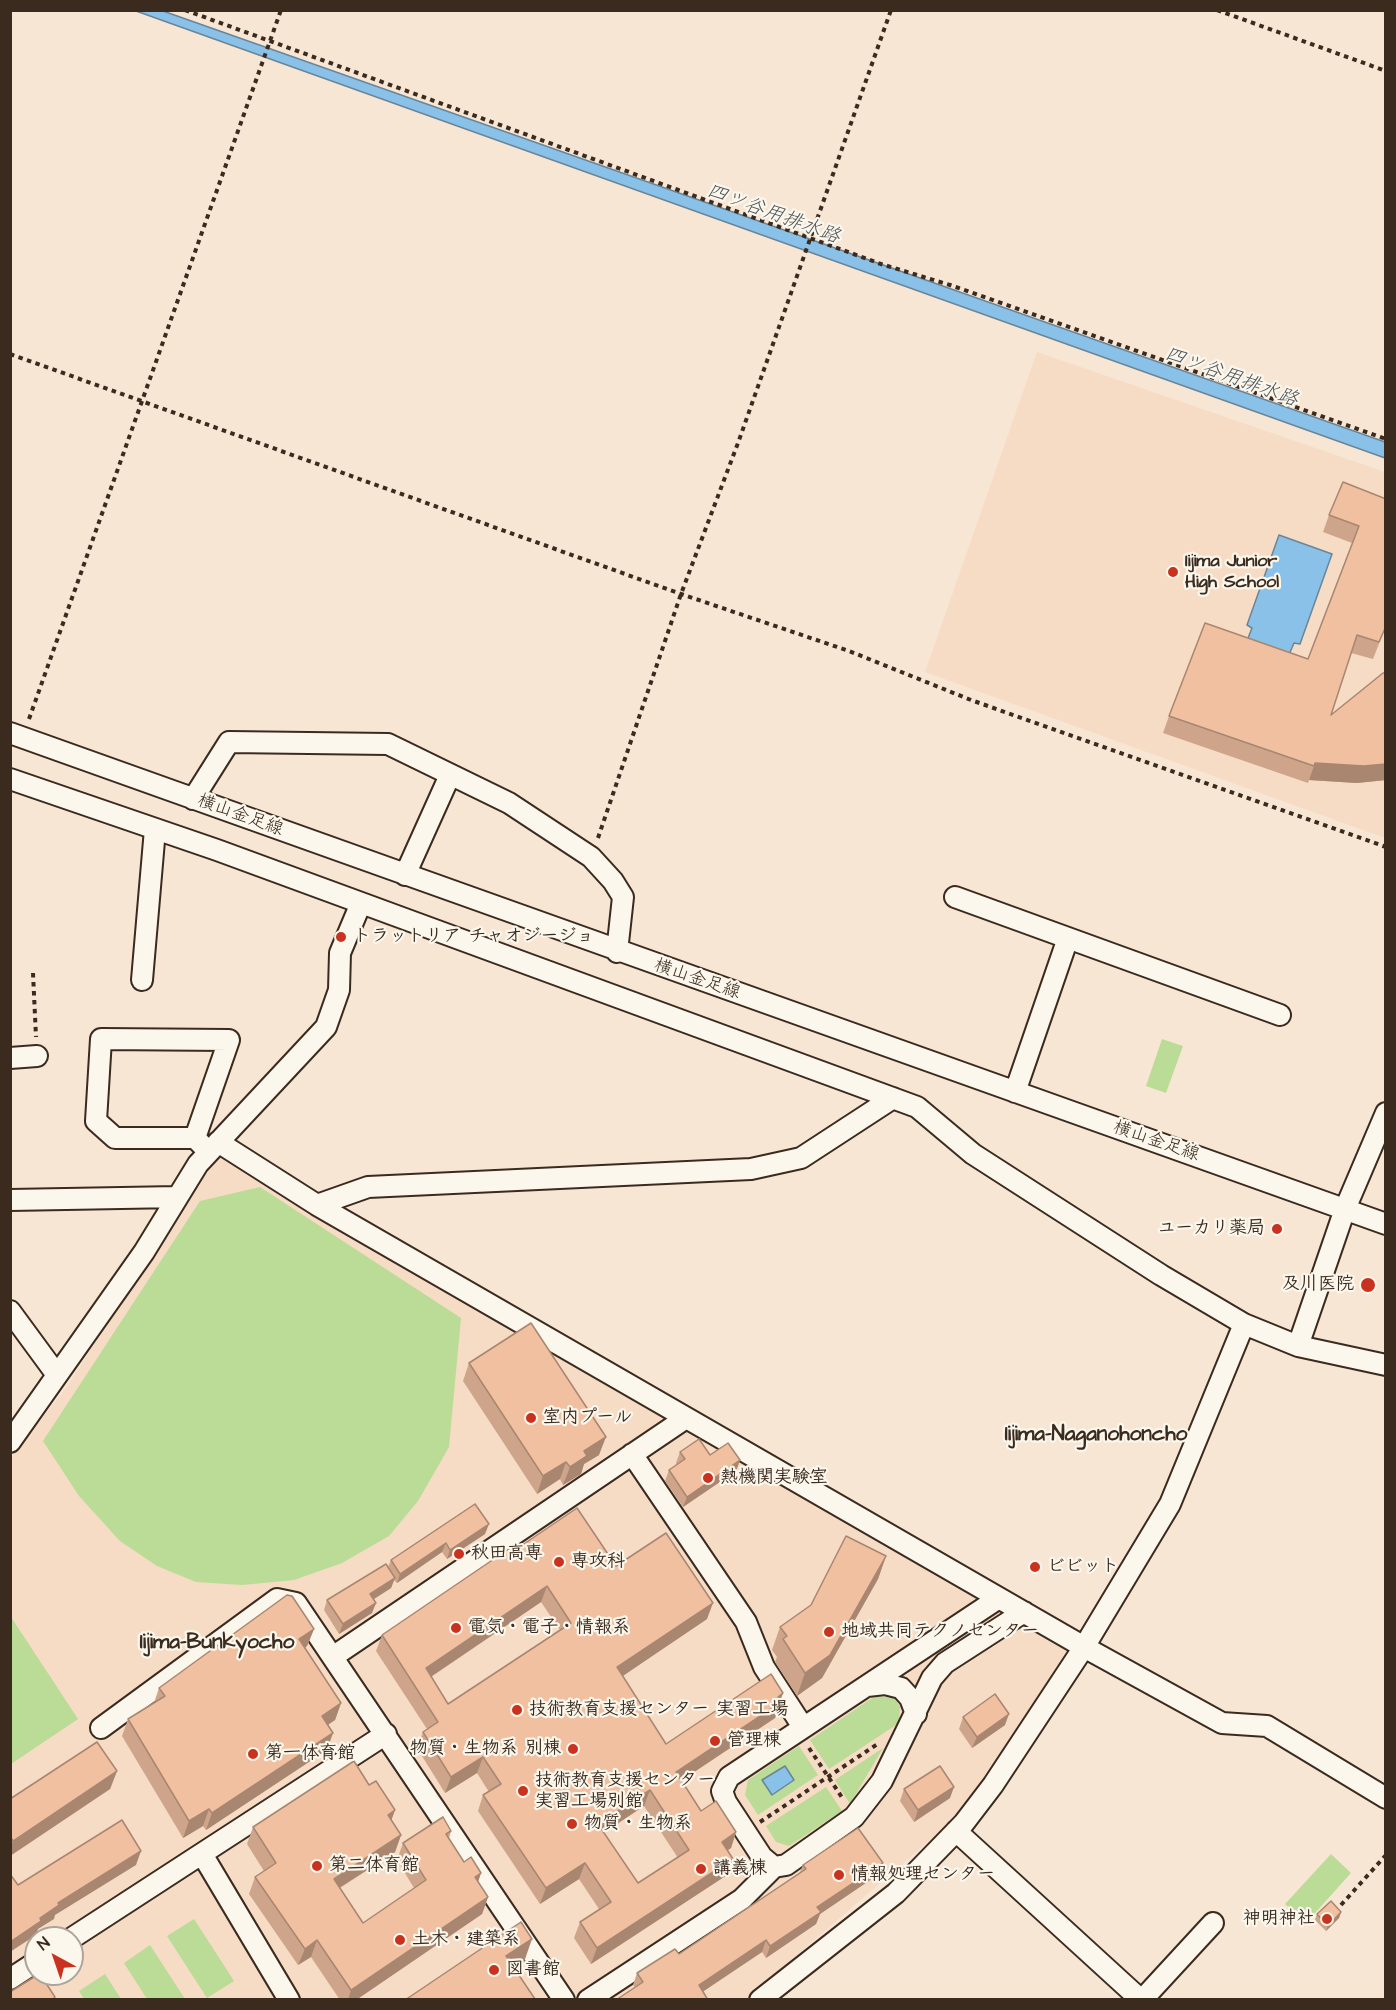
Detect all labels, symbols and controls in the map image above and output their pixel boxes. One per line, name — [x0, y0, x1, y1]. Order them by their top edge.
water label: 四ツ谷用排水路 — [703, 180, 843, 250]
water label: 四ツ谷用排水路 — [1161, 343, 1301, 413]
place label: Iijima Junior High School — [1185, 551, 1279, 594]
marker: Iijima Junior High School — [1166, 565, 1180, 579]
street label: 横山金足線 — [194, 790, 286, 842]
place label: トラットリア チャオジージョ — [353, 926, 594, 948]
marker: トラットリア チャオジージョ — [334, 930, 348, 944]
street label: 横山金足線 — [651, 955, 743, 1005]
street label: 横山金足線 — [1110, 1117, 1202, 1167]
place label: ユーカリ薬局 — [1158, 1218, 1265, 1240]
marker: ユーカリ薬局 — [1270, 1222, 1284, 1236]
place label: 及川医院 — [1282, 1274, 1354, 1296]
marker: 及川医院 — [1359, 1276, 1377, 1294]
place label: 室内プール — [543, 1407, 632, 1429]
marker: 室内プール — [524, 1411, 538, 1425]
district label: Iijima-Naganohoncho — [1005, 1423, 1187, 1449]
place label: 熱機関実験室 — [720, 1467, 828, 1489]
marker: 熱機関実験室 — [701, 1471, 715, 1485]
place label: 秋田高専 — [471, 1543, 543, 1565]
marker: 秋田高専 — [452, 1547, 466, 1561]
place label: 専攻科 — [571, 1551, 625, 1573]
marker: 専攻科 — [552, 1555, 566, 1569]
place label: ビビット — [1047, 1556, 1119, 1578]
marker: ビビット — [1028, 1560, 1042, 1574]
place label: 電気・電子・情報系 — [468, 1617, 630, 1639]
marker: 電気・電子・情報系 — [449, 1621, 463, 1635]
place label: 地域共同テクノセンター — [841, 1621, 1039, 1643]
marker: 地域共同テクノセンター — [822, 1625, 836, 1639]
district label: Iijima-Bunkyocho — [140, 1631, 294, 1657]
place label: 技術教育支援センター 実習工場 — [529, 1699, 788, 1721]
marker: 技術教育支援センター 実習工場 — [510, 1703, 524, 1717]
place label: 管理棟 — [727, 1730, 781, 1752]
marker: 管理棟 — [708, 1734, 722, 1748]
place label: 物質・生物系 別棟 — [410, 1738, 561, 1760]
marker: 物質・生物系 別棟 — [566, 1742, 580, 1756]
place label: 第一体育館 — [265, 1743, 355, 1765]
marker: 第一体育館 — [246, 1747, 260, 1761]
place label: 技術教育支援センター 実習工場別館 — [535, 1770, 715, 1812]
marker: 技術教育支援センター 実習工場別館 — [516, 1784, 530, 1798]
place label: 物質・生物系 — [584, 1813, 692, 1835]
marker: 物質・生物系 — [565, 1817, 579, 1831]
place label: 第二体育館 — [329, 1855, 419, 1877]
place label: 講義棟 — [713, 1858, 767, 1880]
marker: 第二体育館 — [310, 1859, 324, 1873]
marker: 講義棟 — [694, 1862, 708, 1876]
place label: 情報処理センター — [851, 1864, 995, 1886]
marker: 情報処理センター — [832, 1868, 846, 1882]
place label: 神明神社 — [1243, 1908, 1315, 1930]
marker: 神明神社 — [1320, 1912, 1334, 1926]
north arrow — [24, 1926, 84, 1986]
place label: 土木・建築系 — [412, 1929, 520, 1951]
text: N — [33, 1932, 55, 1955]
marker: 土木・建築系 — [393, 1933, 407, 1947]
place label: 図書館 — [506, 1959, 560, 1981]
marker: 図書館 — [487, 1963, 501, 1977]

